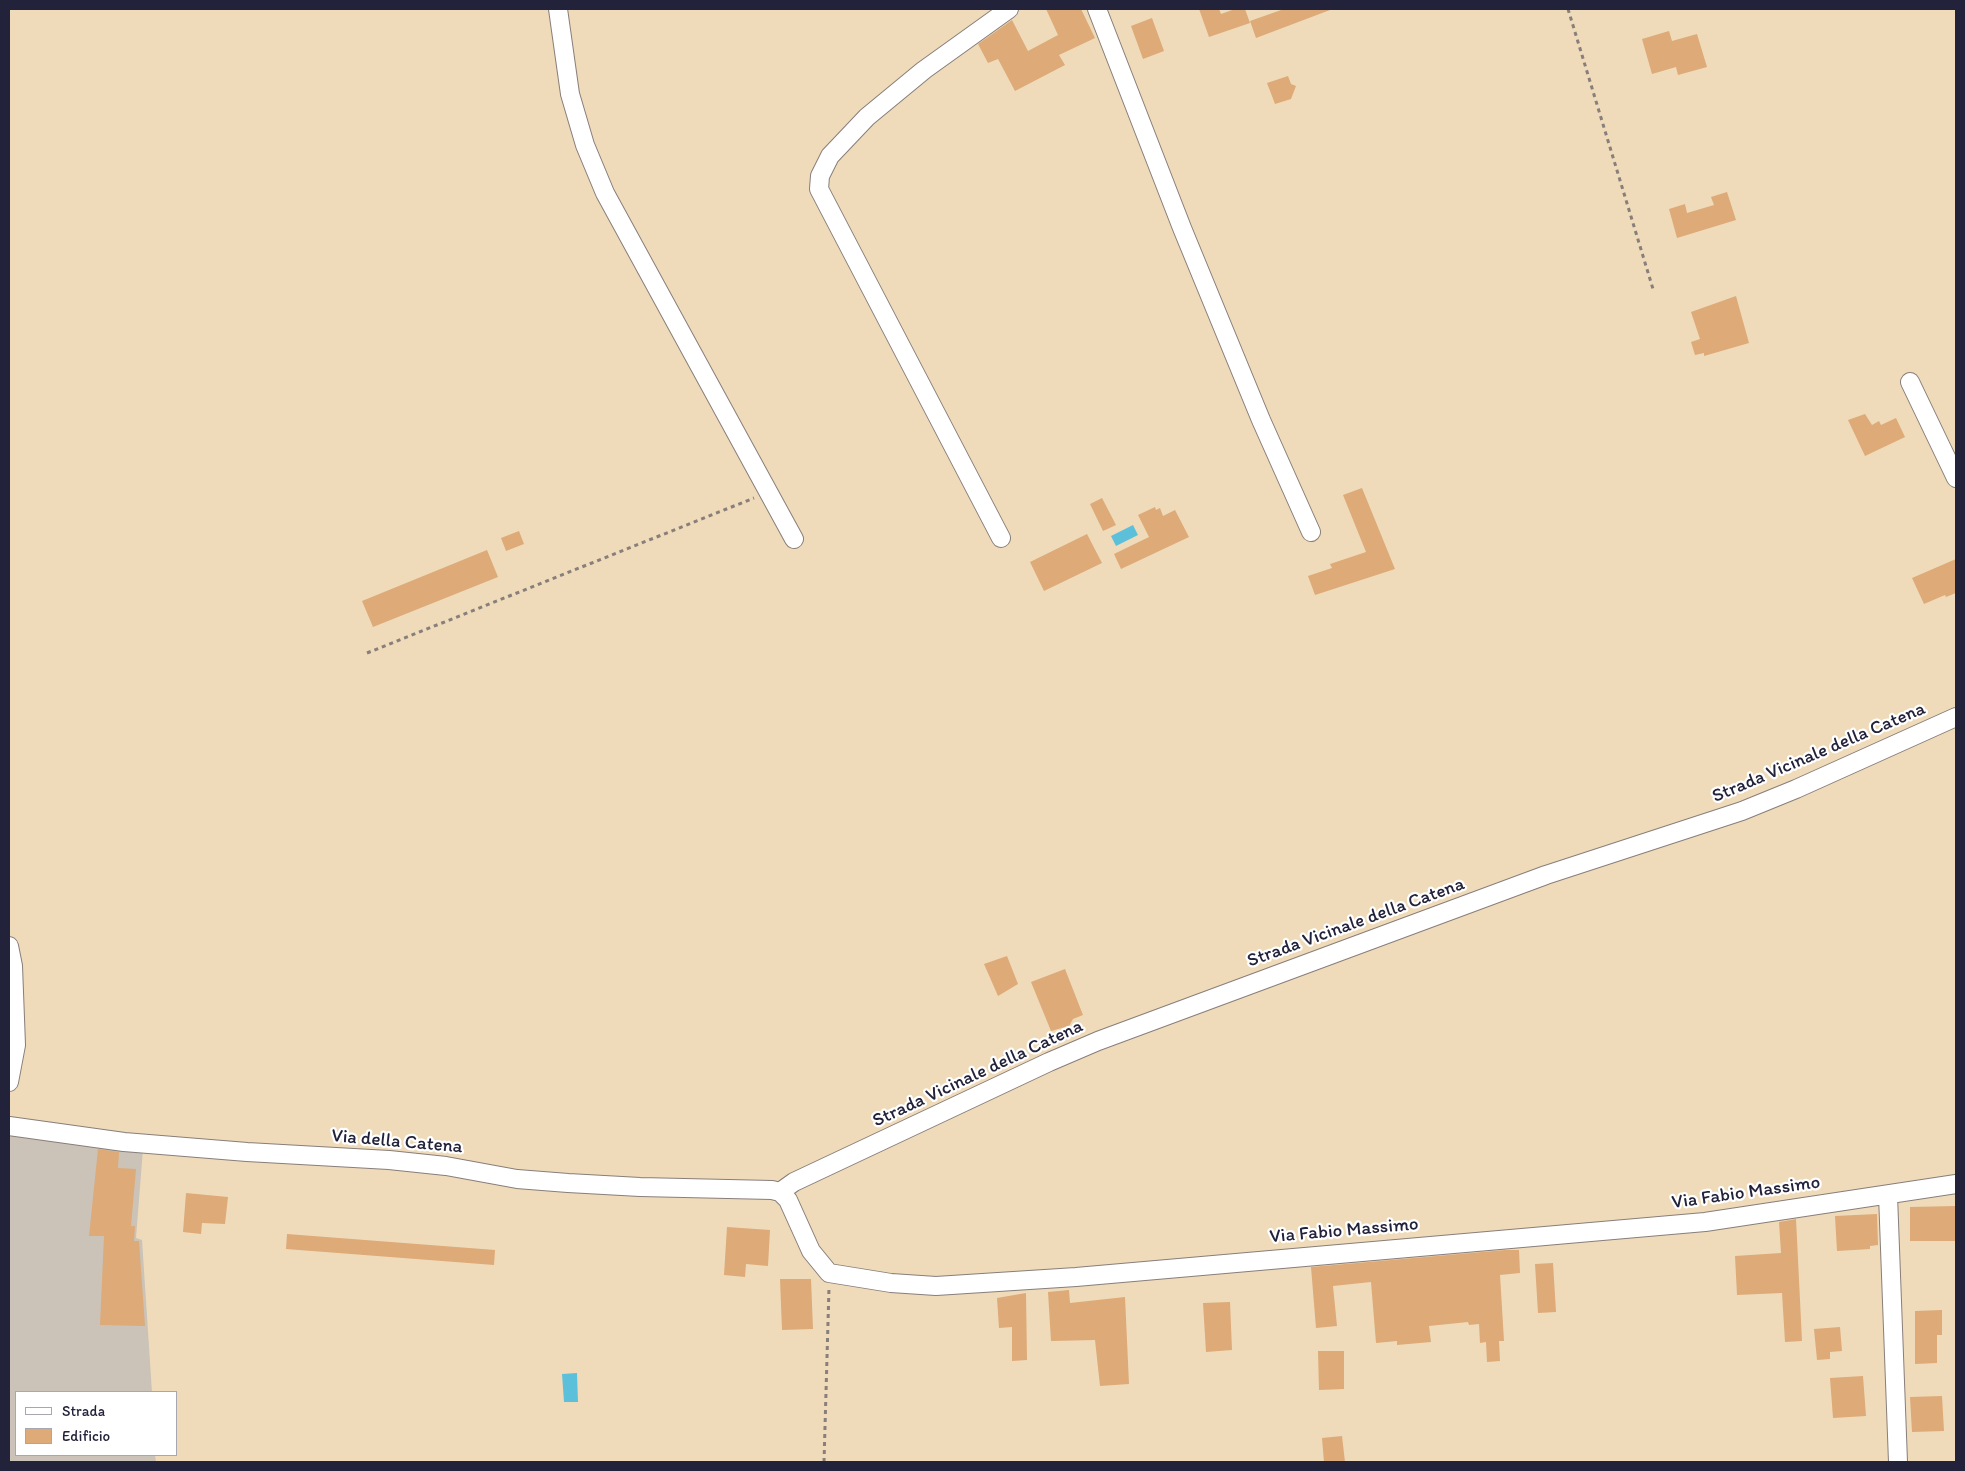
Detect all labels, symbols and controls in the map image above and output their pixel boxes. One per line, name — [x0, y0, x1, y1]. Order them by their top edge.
street label: Strada Vicinale della Catena — [1709, 698, 1929, 808]
street label: Strada Vicinale della Catena — [1244, 873, 1468, 973]
street label: Strada Vicinale della Catena — [869, 1015, 1087, 1133]
street label: Via della Catena — [330, 1125, 464, 1159]
street label: Via Fabio Massimo — [1670, 1171, 1822, 1215]
street label: Via Fabio Massimo — [1268, 1213, 1420, 1249]
legend — [15, 1391, 178, 1456]
text: Strada — [62, 1402, 105, 1420]
text: Edificio — [62, 1427, 110, 1445]

